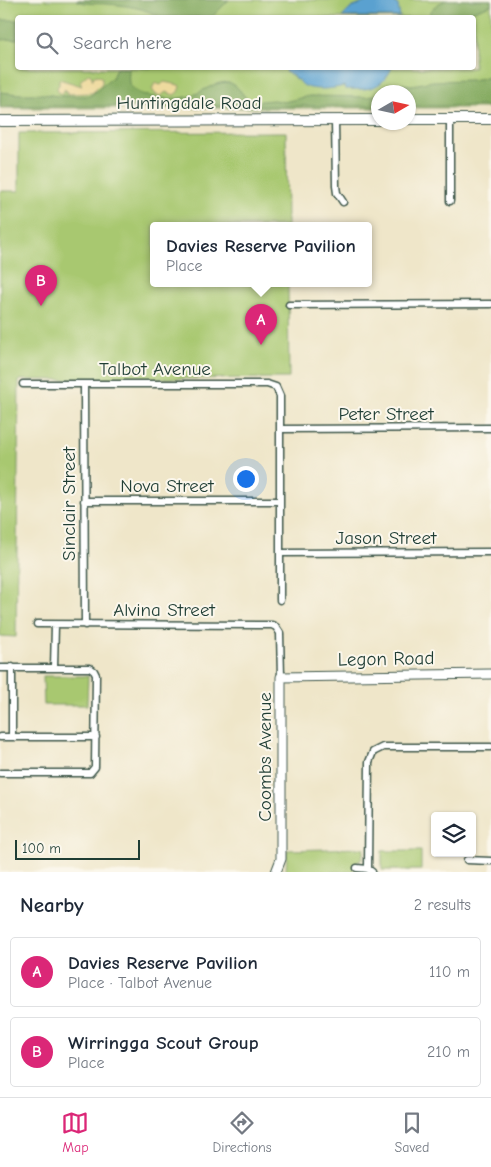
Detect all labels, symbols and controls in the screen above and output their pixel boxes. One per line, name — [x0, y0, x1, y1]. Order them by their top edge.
search box — [15, 15, 476, 70]
icon: search — [33, 29, 61, 57]
text: Search here — [73, 32, 172, 54]
north arrow — [371, 85, 416, 130]
street label: Huntingdale Road — [116, 92, 262, 114]
popup — [150, 222, 372, 287]
text: Davies Reserve Pavilion — [166, 235, 356, 257]
text: Place — [166, 257, 203, 275]
pin: B — [25, 265, 57, 306]
pin: A — [245, 304, 277, 345]
street label: Talbot Avenue — [99, 358, 211, 380]
street label: Peter Street — [338, 403, 434, 425]
street label: Sinclair Street — [58, 446, 80, 561]
your location — [233, 466, 259, 492]
street label: Nova Street — [120, 475, 214, 497]
street label: Jason Street — [336, 527, 437, 549]
street label: Alvina Street — [113, 599, 215, 621]
street label: Legon Road — [337, 647, 435, 671]
street label: Coombs Avenue — [254, 692, 276, 822]
map controls — [431, 812, 476, 857]
button: layers — [431, 812, 476, 857]
scale bar — [15, 837, 140, 860]
text: 100 m — [22, 840, 61, 857]
text: Nearby — [20, 893, 84, 917]
text: 2 results — [414, 896, 471, 914]
text: Davies Reserve Pavilion — [68, 952, 258, 974]
text: A — [33, 963, 41, 981]
text: 110 m — [429, 963, 470, 981]
text: Place · Talbot Avenue — [68, 974, 212, 992]
text: Wirringga Scout Group — [68, 1032, 259, 1054]
text: B — [32, 1043, 42, 1061]
text: 210 m — [427, 1043, 470, 1061]
text: Place — [68, 1054, 104, 1072]
tab: Map — [61, 1109, 89, 1156]
tab: Directions — [212, 1109, 272, 1156]
tab: Saved — [395, 1109, 430, 1156]

